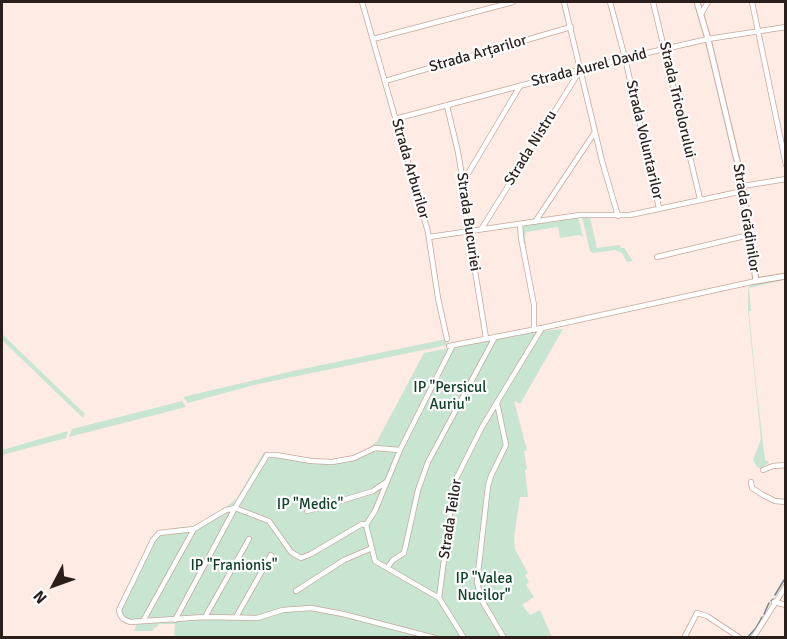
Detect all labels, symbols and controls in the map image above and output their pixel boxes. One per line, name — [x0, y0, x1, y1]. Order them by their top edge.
street label: Strada Arțarilor — [427, 31, 529, 77]
street label: Strada Tricolorului — [655, 40, 699, 160]
street label: Strada Aurel David — [529, 45, 649, 91]
street label: Strada Voluntarilor — [622, 79, 666, 201]
street label: Strada Nistru — [501, 107, 561, 189]
street label: Strada Arburilor — [387, 117, 433, 221]
street label: Strada Grădinilor — [729, 162, 763, 274]
street label: Strada Bucuriei — [452, 172, 484, 272]
park label: IP "Persicul Auriu" — [413, 379, 487, 414]
street label: Strada Teilor — [436, 478, 466, 560]
park label: IP "Medic" — [277, 496, 343, 514]
north arrow — [24, 555, 84, 615]
park label: IP "Franionis" — [190, 557, 278, 575]
park label: IP "Valea Nucilor" — [456, 570, 512, 605]
text: N — [29, 586, 52, 608]

